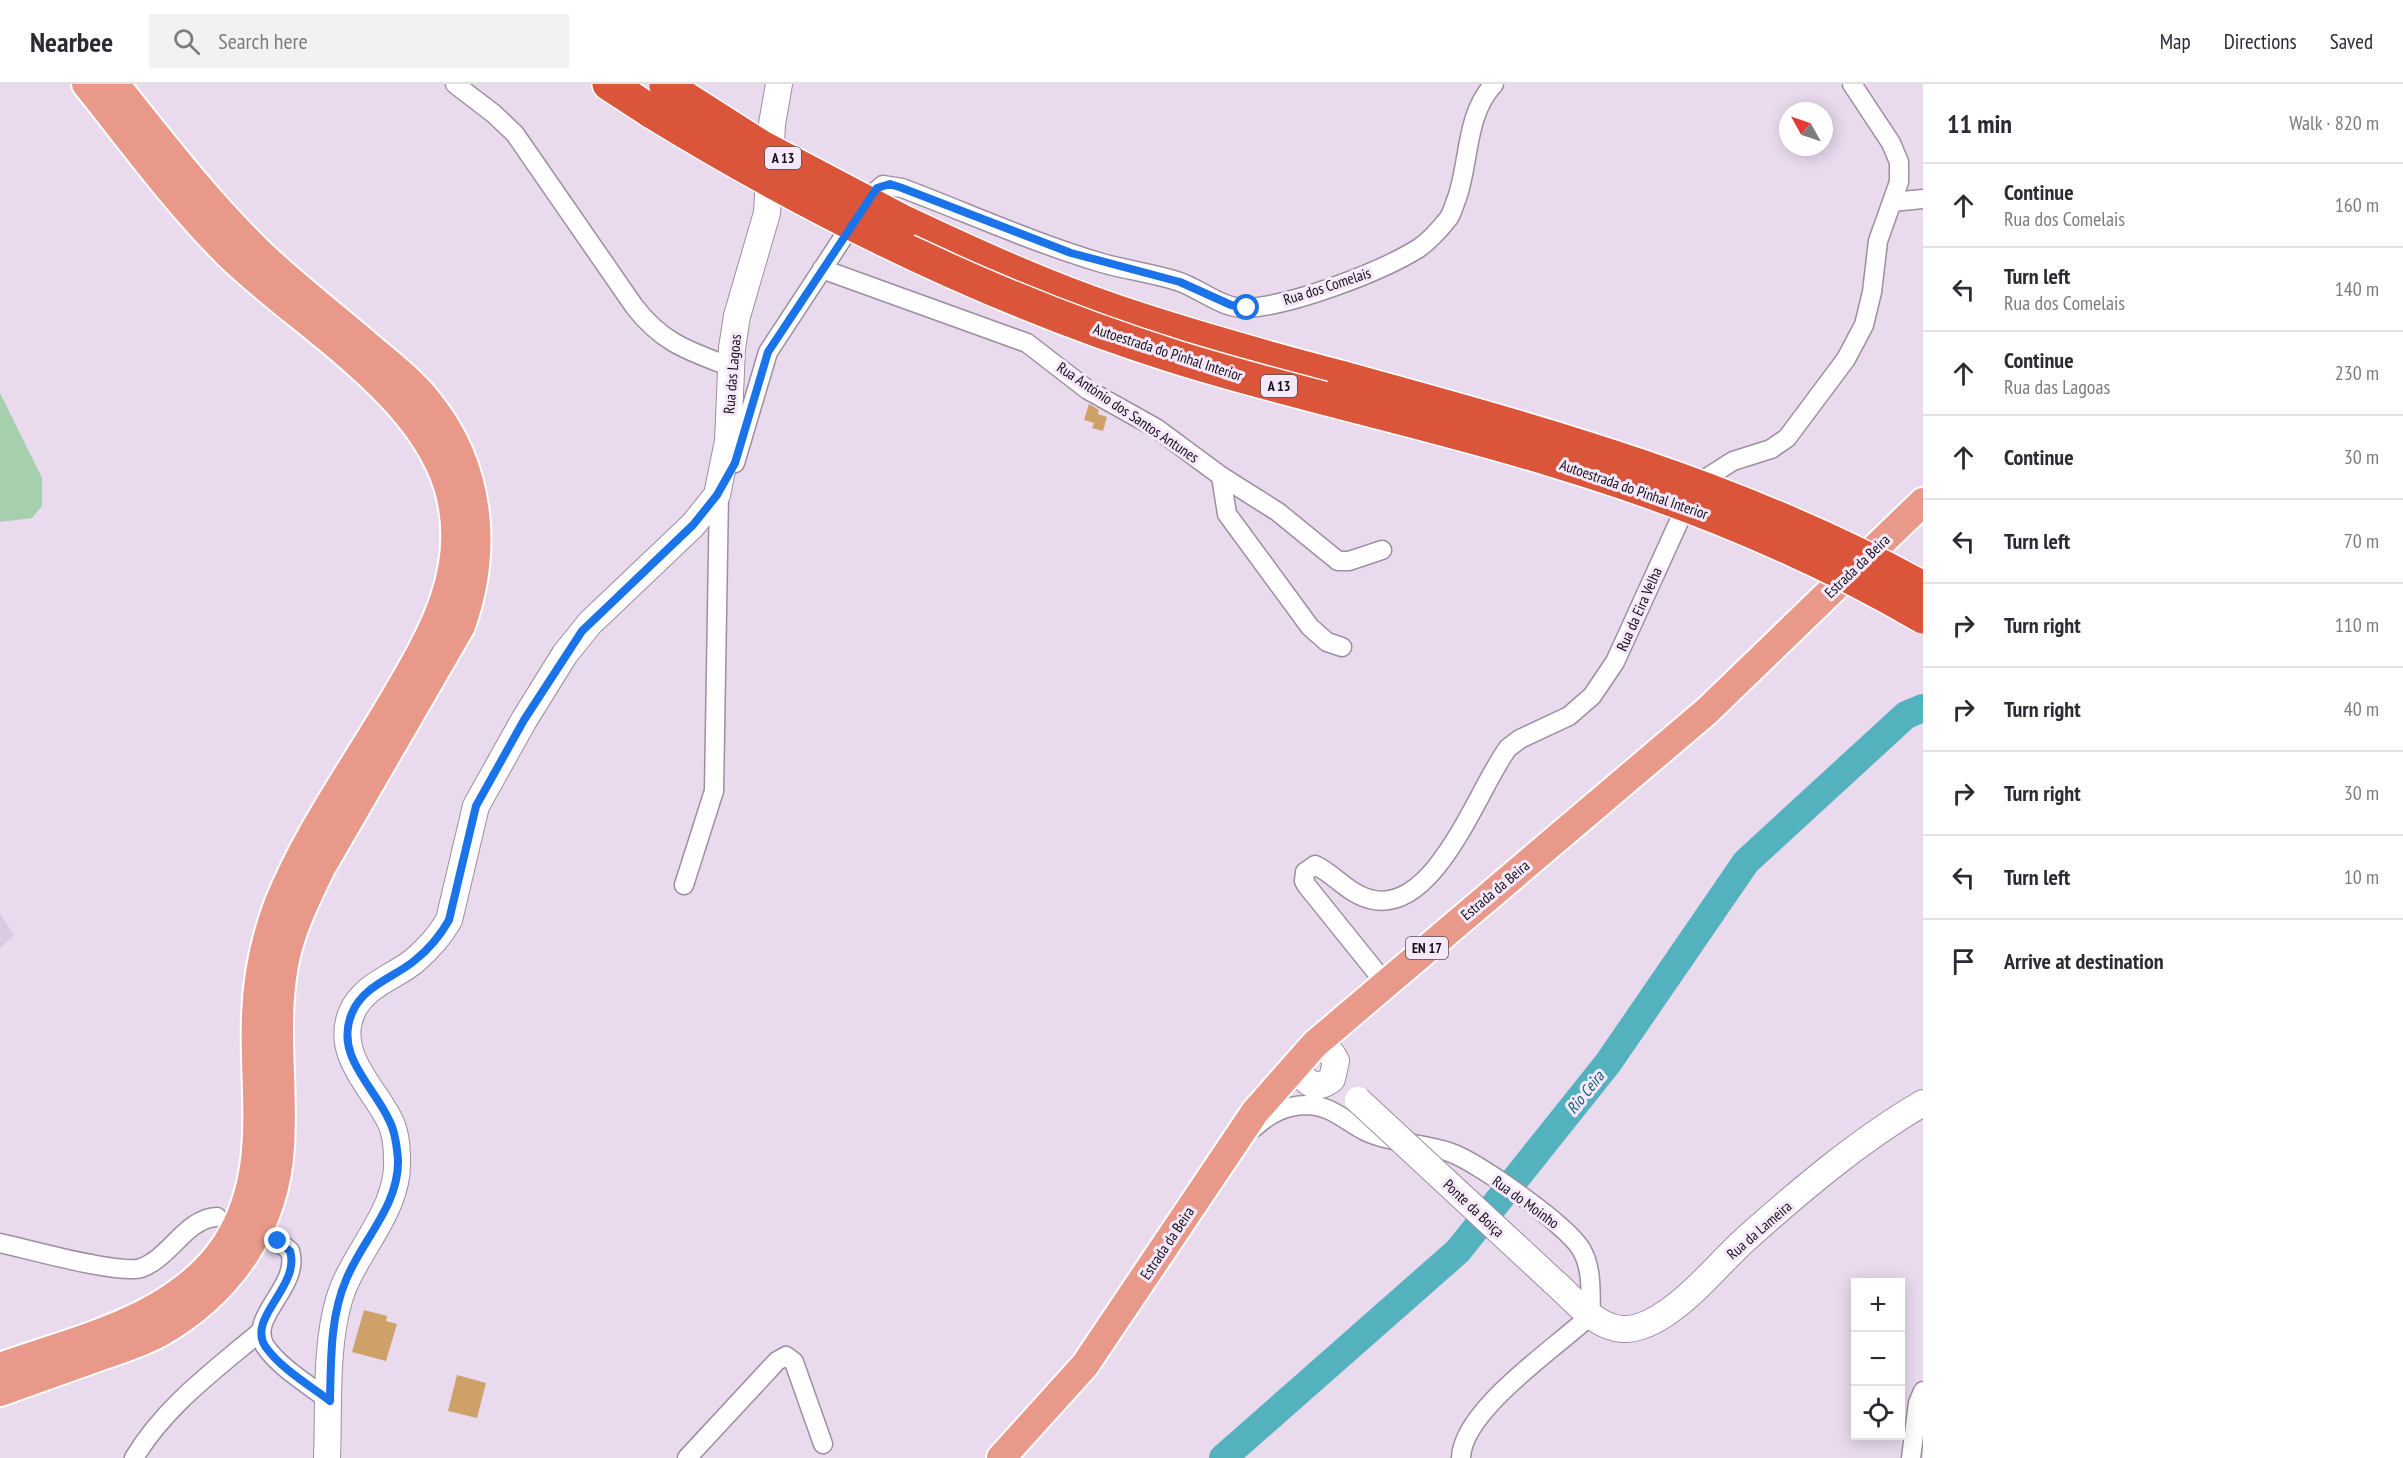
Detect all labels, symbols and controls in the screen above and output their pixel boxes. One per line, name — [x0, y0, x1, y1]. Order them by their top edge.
search box — [149, 14, 569, 68]
text: Nearbee — [30, 23, 113, 60]
icon: search — [170, 25, 203, 58]
text: Search here — [218, 27, 308, 55]
text: Map — [2160, 28, 2191, 55]
text: Directions — [2224, 28, 2297, 55]
text: Saved — [2330, 28, 2373, 55]
north arrow — [1779, 102, 1833, 156]
text: 11 min — [1947, 107, 2012, 140]
text: Walk · 820 m — [2289, 110, 2379, 136]
road number: A 13 — [765, 147, 801, 169]
text: Continue — [2004, 178, 2074, 206]
icon: ahead — [1947, 189, 1980, 222]
text: 160 m — [2335, 192, 2379, 218]
text: Rua dos Comelais — [2004, 206, 2125, 232]
text: Turn left — [2004, 262, 2070, 290]
street label: Rua dos Comelais — [1281, 263, 1373, 309]
icon: left — [1947, 273, 1980, 306]
text: 140 m — [2335, 276, 2379, 302]
text: Rua dos Comelais — [2004, 290, 2125, 316]
route start — [1233, 294, 1259, 320]
street label: Autoestrada do Pinhal Interior — [1091, 319, 1246, 385]
street label: Rua das Lagoas — [719, 333, 745, 415]
text: Continue — [2004, 346, 2074, 374]
street label: Rua António dos Santos Antunes — [1054, 357, 1202, 467]
icon: ahead — [1947, 357, 1980, 390]
text: 230 m — [2335, 360, 2379, 386]
text: Rua das Lagoas — [2004, 374, 2110, 400]
road number: A 13 — [1261, 375, 1297, 397]
icon: ahead — [1947, 441, 1980, 474]
text: Continue — [2004, 443, 2074, 471]
text: 30 m — [2344, 444, 2379, 470]
street label: Autoestrada do Pinhal Interior — [1557, 455, 1711, 524]
icon: left — [1947, 525, 1980, 558]
text: Turn left — [2004, 527, 2070, 555]
text: 70 m — [2344, 528, 2379, 554]
street label: Estrada da Beira — [1820, 530, 1894, 602]
street label: Rua da Eira Velha — [1612, 564, 1666, 654]
icon: right — [1947, 609, 1980, 642]
text: Turn right — [2004, 611, 2081, 639]
text: 110 m — [2335, 612, 2379, 638]
icon: right — [1947, 693, 1980, 726]
text: Turn right — [2004, 695, 2081, 723]
text: 40 m — [2344, 696, 2379, 722]
icon: right — [1947, 777, 1980, 810]
text: Turn right — [2004, 779, 2081, 807]
text: 30 m — [2344, 780, 2379, 806]
street label: Estrada da Beira — [1457, 856, 1533, 924]
icon: left — [1947, 861, 1980, 894]
text: Turn left — [2004, 863, 2070, 891]
text: 10 m — [2344, 864, 2379, 890]
road number: EN 17 — [1406, 937, 1448, 959]
icon: arrive — [1947, 945, 1980, 978]
text: Arrive at destination — [2004, 947, 2164, 975]
water label: Rio Ceira — [1562, 1065, 1609, 1117]
street label: Rua do Moinho — [1489, 1171, 1563, 1233]
street label: Ponte da Boiça — [1440, 1175, 1508, 1241]
street label: Rua da Lameira — [1723, 1197, 1795, 1263]
street label: Estrada da Beira — [1136, 1203, 1198, 1283]
route end — [264, 1227, 290, 1253]
map controls — [1851, 1278, 1905, 1440]
button: + — [1851, 1278, 1905, 1332]
button: − — [1851, 1332, 1905, 1386]
button: locate — [1851, 1386, 1905, 1440]

